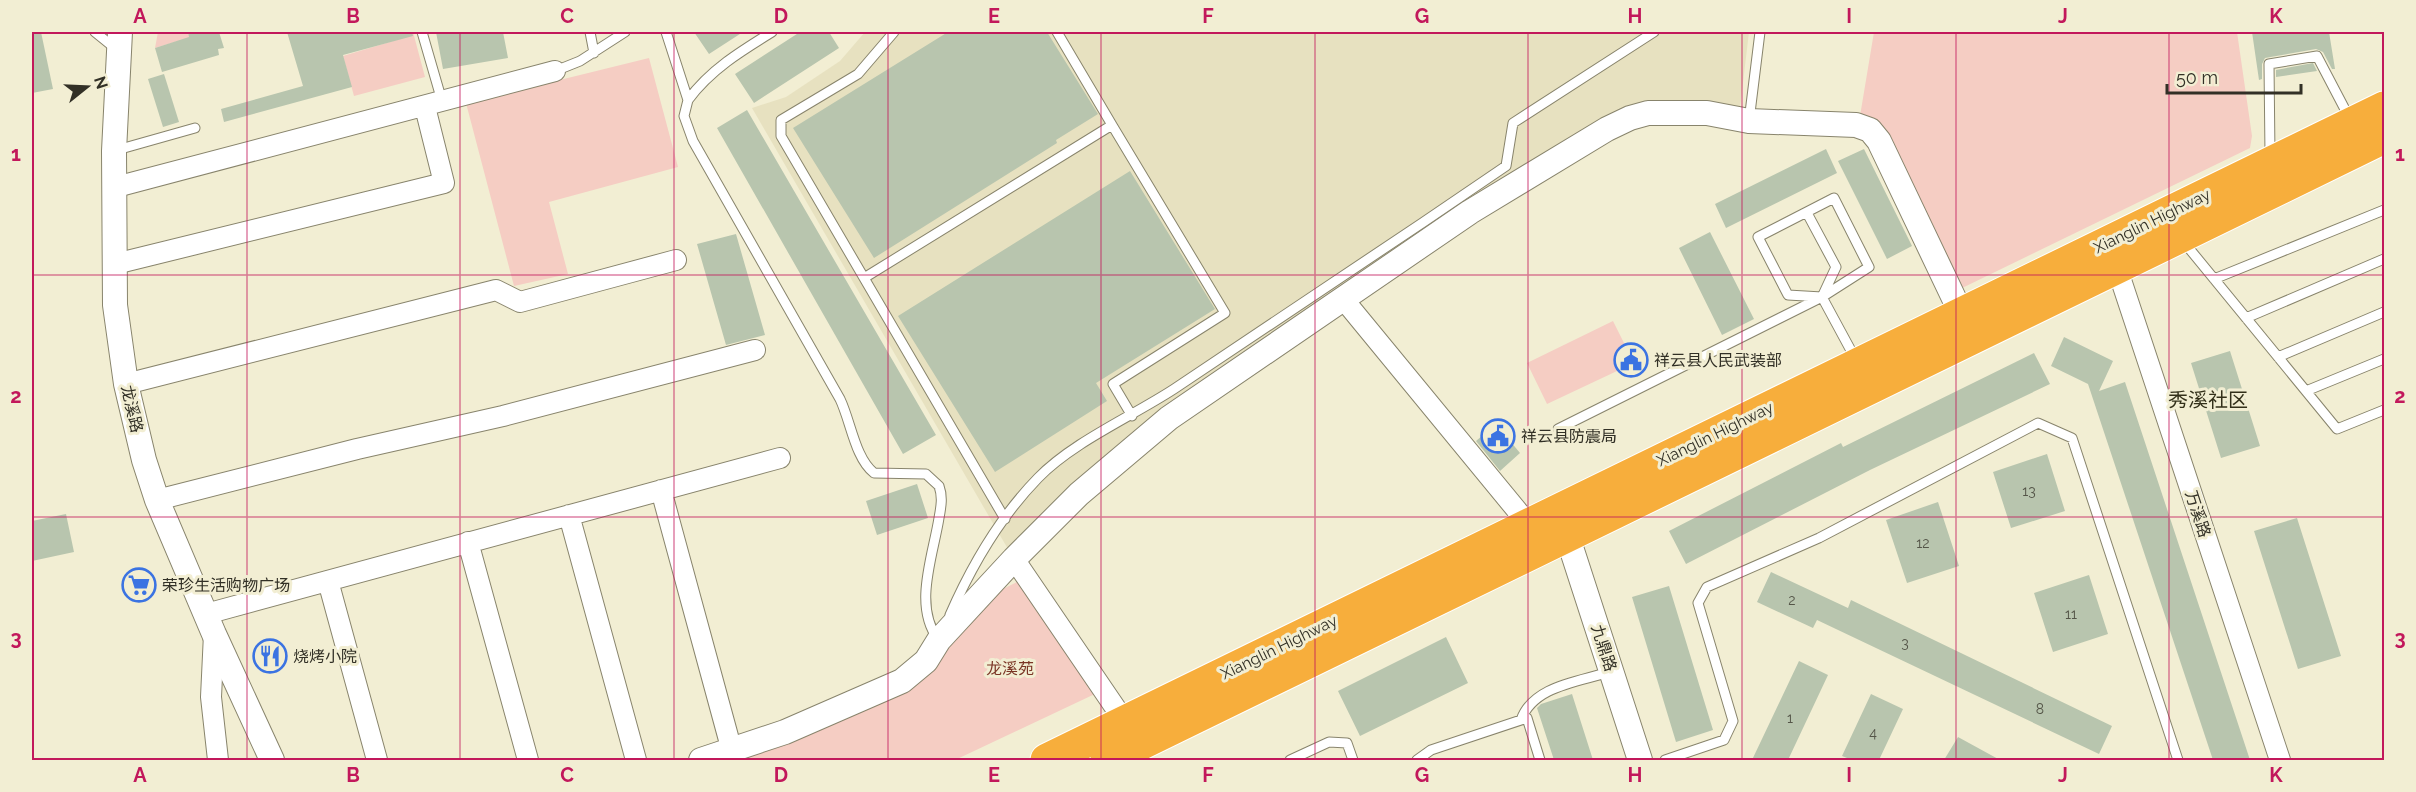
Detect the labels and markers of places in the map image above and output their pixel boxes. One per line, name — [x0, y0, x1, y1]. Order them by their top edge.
public building icon: 祥云县人民武装部 — [1613, 342, 1649, 378]
place label: 祥云县人民武装部 — [1654, 351, 1782, 370]
public building icon: 祥云县防震局 — [1480, 418, 1516, 454]
place label: 祥云县防震局 — [1521, 427, 1617, 446]
supermarket icon: 荣珍生活购物广场 — [121, 567, 157, 603]
place label: 荣珍生活购物广场 — [162, 576, 290, 595]
restaurant icon: 烧烤小院 — [252, 638, 288, 674]
place label: 烧烤小院 — [293, 647, 357, 666]

